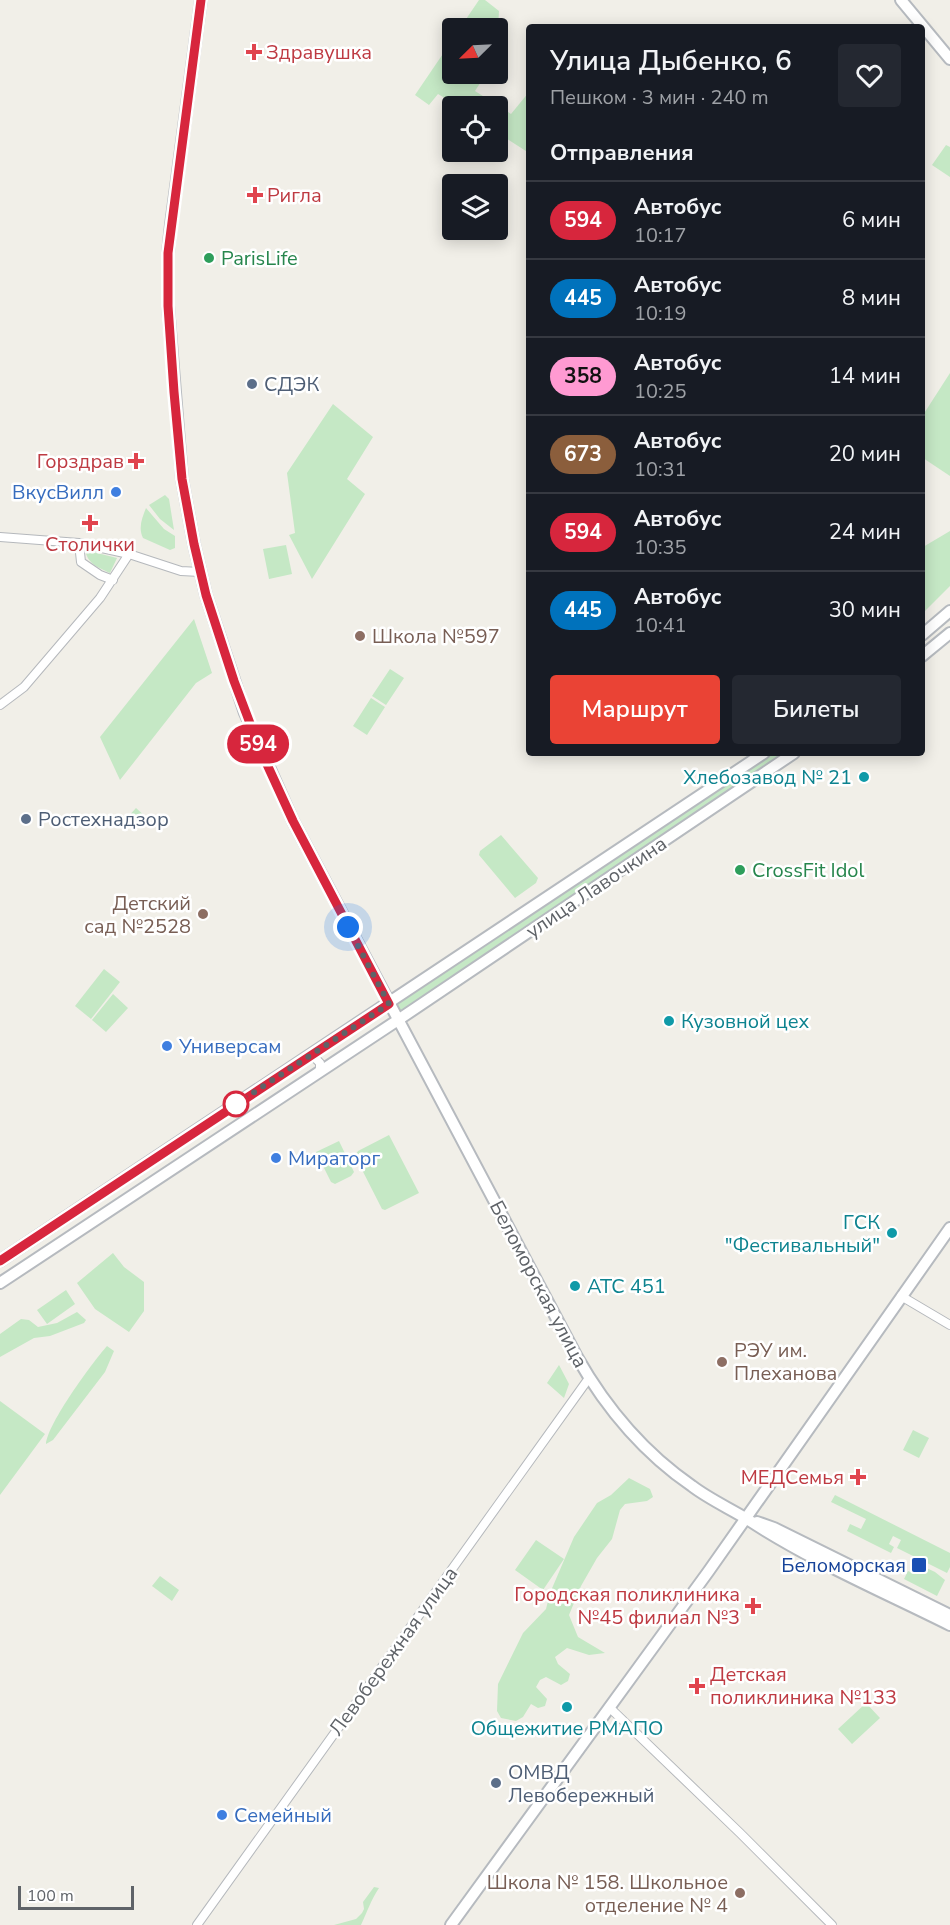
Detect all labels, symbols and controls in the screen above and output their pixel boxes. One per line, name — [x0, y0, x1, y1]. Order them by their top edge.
north arrow — [442, 18, 508, 84]
map controls — [442, 18, 508, 240]
place label: Здравушка — [266, 39, 372, 66]
text: Улица Дыбенко, 6 — [550, 42, 792, 80]
button: heart — [838, 44, 901, 107]
marker: Здравушка — [247, 45, 261, 59]
text: Пешком · 3 мин · 240 m — [550, 84, 769, 111]
button: locate — [442, 96, 508, 162]
text: Отправления — [550, 138, 694, 168]
button: layers — [442, 174, 508, 240]
place label: Ригла — [267, 182, 322, 209]
marker: Ригла — [248, 188, 262, 202]
text: Автобус — [634, 192, 722, 222]
text: 6 мин — [842, 205, 901, 235]
text: 594 — [564, 206, 602, 234]
text: 10:17 — [634, 222, 687, 249]
place label: ParisLife — [221, 245, 298, 272]
marker: ParisLife — [202, 251, 216, 265]
text: Автобус — [634, 270, 722, 300]
text: 8 мин — [842, 283, 901, 313]
text: 445 — [564, 284, 602, 312]
text: 10:19 — [634, 300, 687, 327]
text: Автобус — [634, 348, 722, 378]
text: 14 мин — [829, 361, 901, 391]
text: 358 — [564, 362, 602, 390]
place label: СДЭК — [264, 371, 319, 398]
marker: СДЭК — [245, 377, 259, 391]
text: 10:25 — [634, 378, 687, 405]
text: Автобус — [634, 426, 722, 456]
text: 20 мин — [829, 439, 901, 469]
text: 673 — [564, 440, 602, 468]
place label: Горздрав — [37, 448, 124, 475]
marker: Горздрав — [129, 454, 143, 468]
text: 10:31 — [634, 456, 687, 483]
place label: ВкусВилл — [12, 479, 104, 506]
marker: ВкусВилл — [109, 485, 123, 499]
text: Автобус — [634, 504, 722, 534]
marker: Столички — [83, 516, 97, 530]
text: 24 мин — [829, 517, 901, 547]
text: 594 — [564, 518, 602, 546]
place label: Столички — [45, 531, 135, 558]
text: 10:35 — [634, 534, 687, 561]
text: Автобус — [634, 582, 722, 612]
text: 30 мин — [829, 595, 901, 625]
text: 445 — [564, 596, 602, 624]
text: 10:41 — [634, 612, 687, 639]
place label: Школа №597 — [372, 623, 500, 650]
marker: Школа №597 — [353, 629, 367, 643]
button: Маршрут — [550, 675, 720, 744]
button: Билеты — [732, 675, 901, 744]
line badge: 594 — [224, 724, 292, 764]
text: 594 — [239, 730, 277, 758]
place label: Хлебозавод № 21 — [683, 764, 852, 791]
marker: Хлебозавод № 21 — [857, 770, 871, 784]
place label: Ростехнадзор — [38, 806, 169, 833]
marker: Ростехнадзор — [19, 812, 33, 826]
street label: улица Лавочкина — [521, 830, 672, 945]
place label: CrossFit Idol — [752, 857, 864, 884]
marker: CrossFit Idol — [733, 863, 747, 877]
place label: Детский сад №2528 — [84, 890, 191, 940]
marker: Детский сад №2528 — [196, 907, 210, 921]
your location — [333, 912, 363, 942]
place label: Кузовной цех — [681, 1008, 809, 1035]
marker: Кузовной цех — [662, 1014, 676, 1028]
place label: Универсам — [178, 1033, 281, 1060]
marker: Универсам — [160, 1039, 174, 1053]
unlabelled marker — [223, 1091, 249, 1117]
place label: Мираторг — [288, 1145, 380, 1172]
marker: Мираторг — [269, 1151, 283, 1165]
street label: Беломорская улица — [483, 1196, 594, 1373]
place label: ГСК "Фестивальный" — [725, 1209, 880, 1259]
marker: ГСК "Фестивальный" — [885, 1226, 899, 1240]
place label: АТС 451 — [587, 1273, 666, 1300]
marker: АТС 451 — [568, 1279, 582, 1293]
place label: РЭУ им. Плеханова — [734, 1337, 837, 1387]
marker: РЭУ им. Плеханова — [715, 1355, 729, 1369]
place label: МЕДСемья — [741, 1464, 844, 1491]
marker: МЕДСемья — [849, 1468, 867, 1486]
place label: Беломорская — [781, 1552, 906, 1579]
marker: Беломорская — [910, 1556, 928, 1574]
street label: Левобережная улица — [323, 1561, 464, 1741]
place label: Городская поликлиника №45 филиал №3 — [514, 1581, 740, 1631]
marker: Городская поликлиника №45 филиал №3 — [744, 1597, 762, 1615]
place label: Детская поликлиника №133 — [710, 1661, 897, 1711]
marker: Детская поликлиника №133 — [688, 1677, 706, 1695]
marker: Общежитие РМАПО — [560, 1700, 574, 1714]
place label: Общежитие РМАПО — [471, 1715, 663, 1742]
place label: ОМВД Левобережный — [508, 1759, 655, 1809]
marker: ОМВД Левобережный — [489, 1776, 503, 1790]
place label: Семейный — [234, 1802, 332, 1829]
marker: Семейный — [215, 1808, 229, 1822]
place label: Школа № 158. Школьное отделение № 4 — [487, 1869, 728, 1919]
scale bar — [18, 1883, 134, 1910]
text: 100 m — [27, 1885, 74, 1907]
marker: Школа № 158. Школьное отделение № 4 — [733, 1886, 747, 1900]

